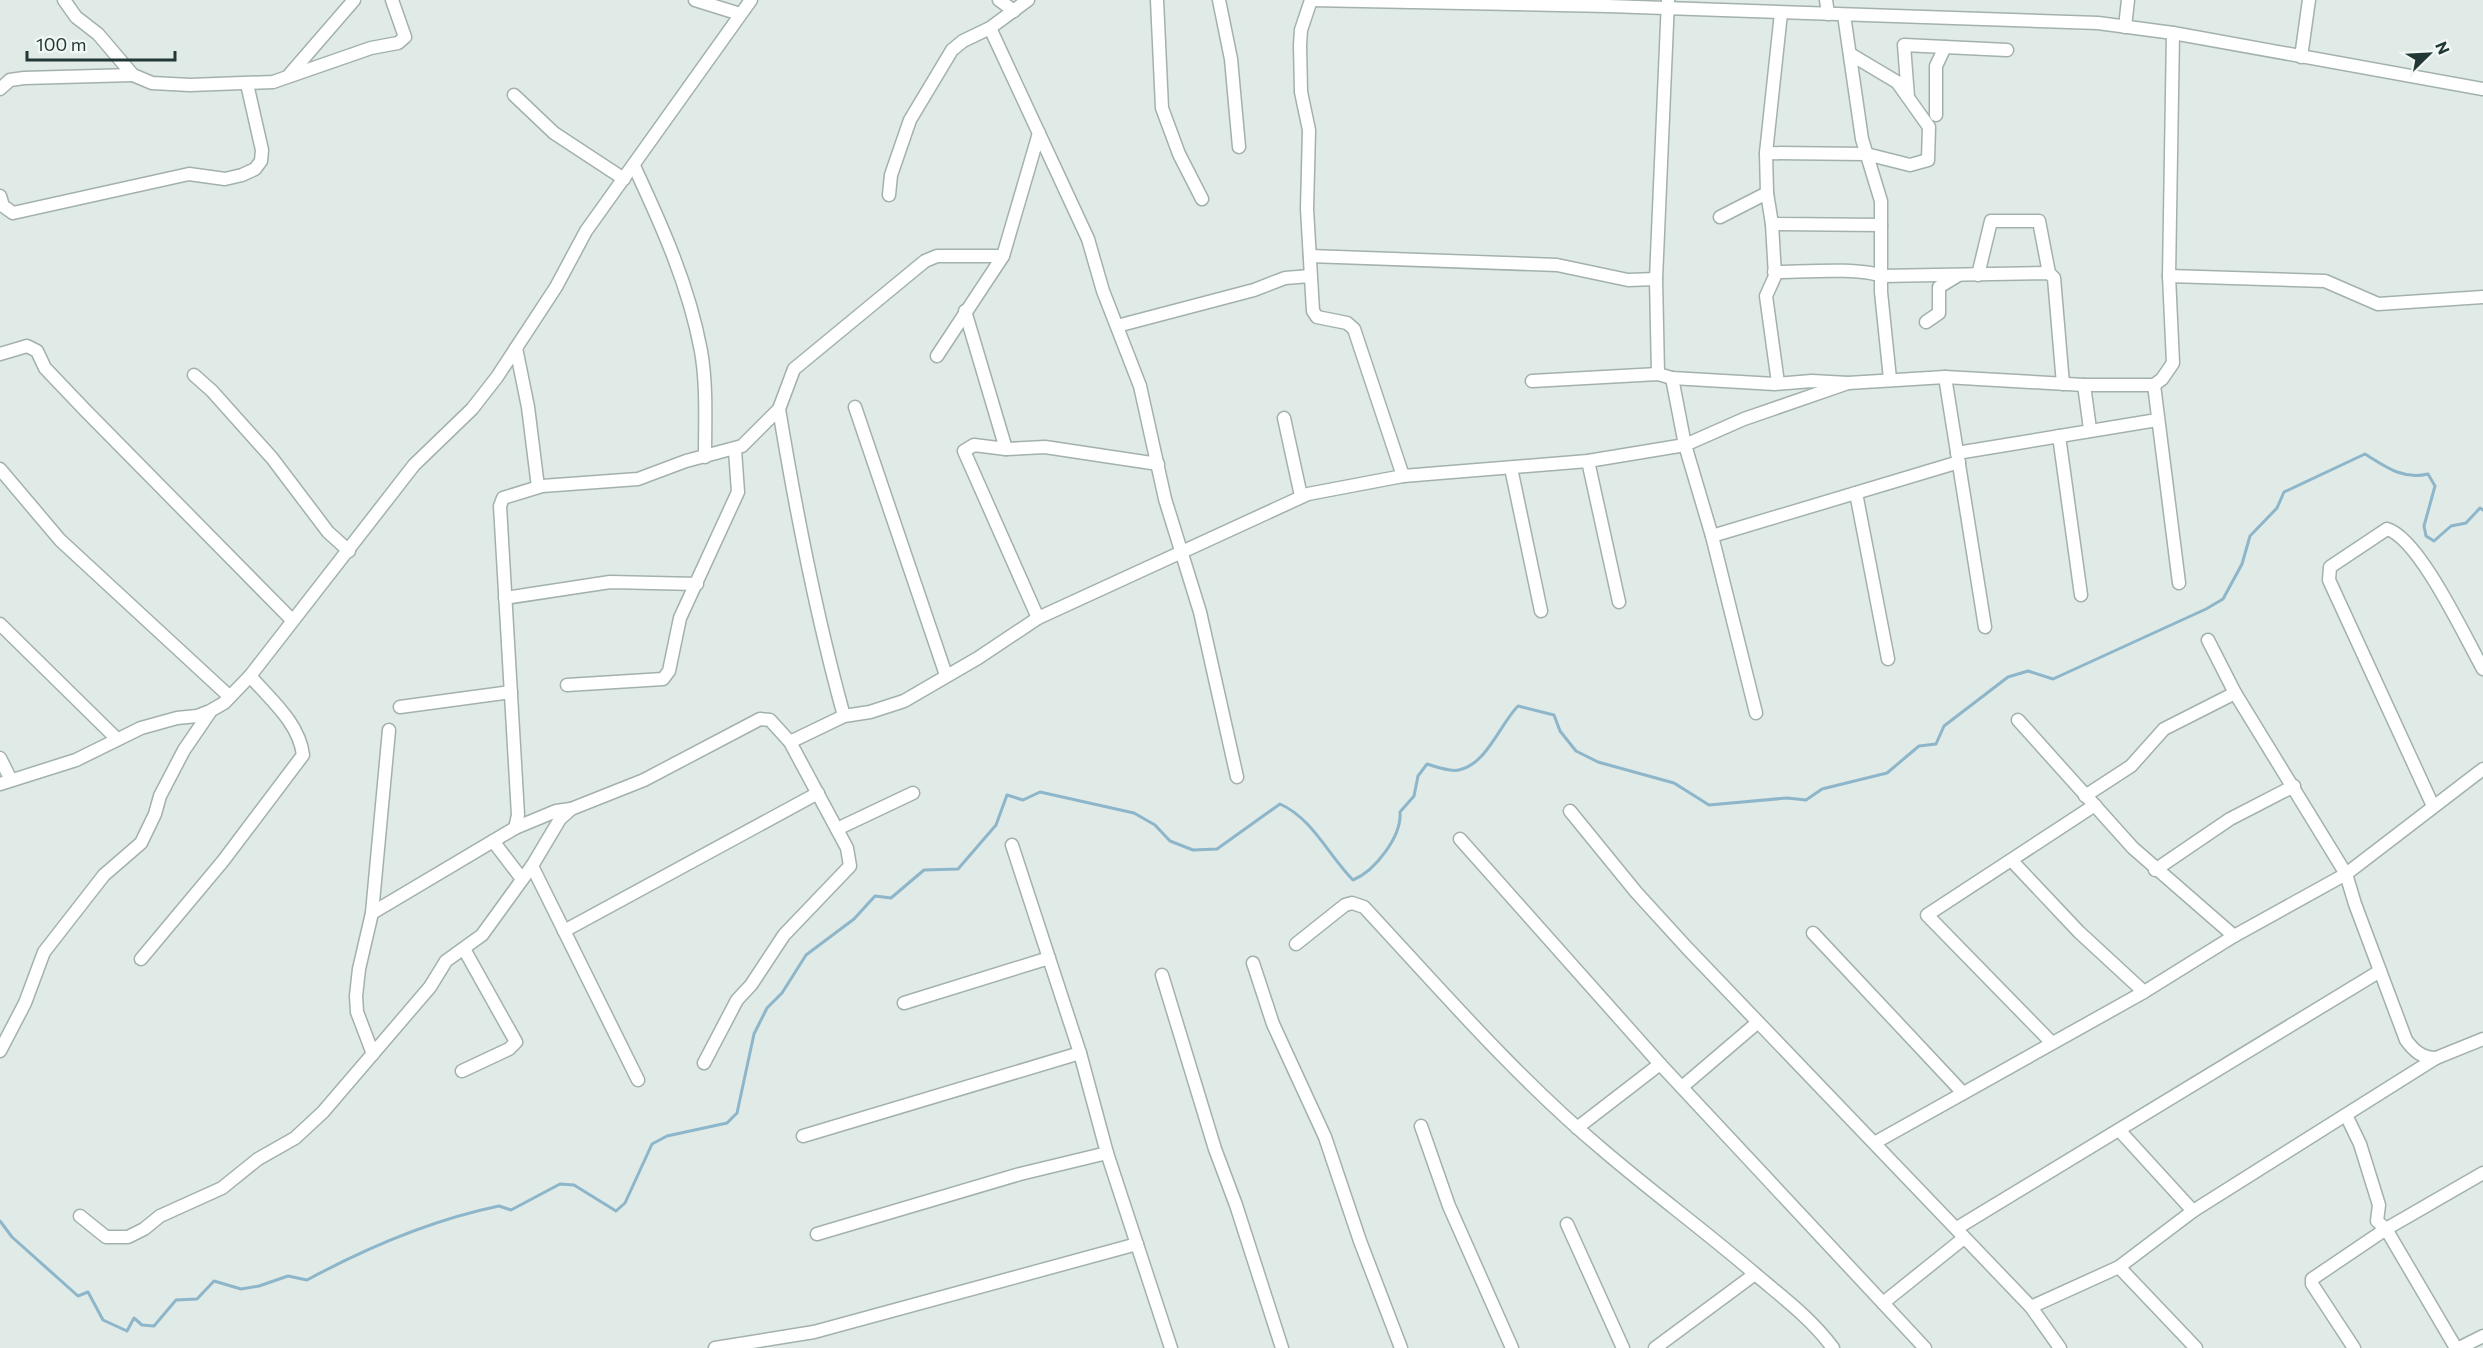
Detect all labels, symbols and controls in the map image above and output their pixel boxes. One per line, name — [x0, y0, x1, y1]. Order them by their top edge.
scale bar — [27, 24, 176, 62]
north arrow — [2399, 24, 2459, 84]
text: 100 m — [36, 33, 86, 55]
text: N — [2432, 38, 2454, 57]

